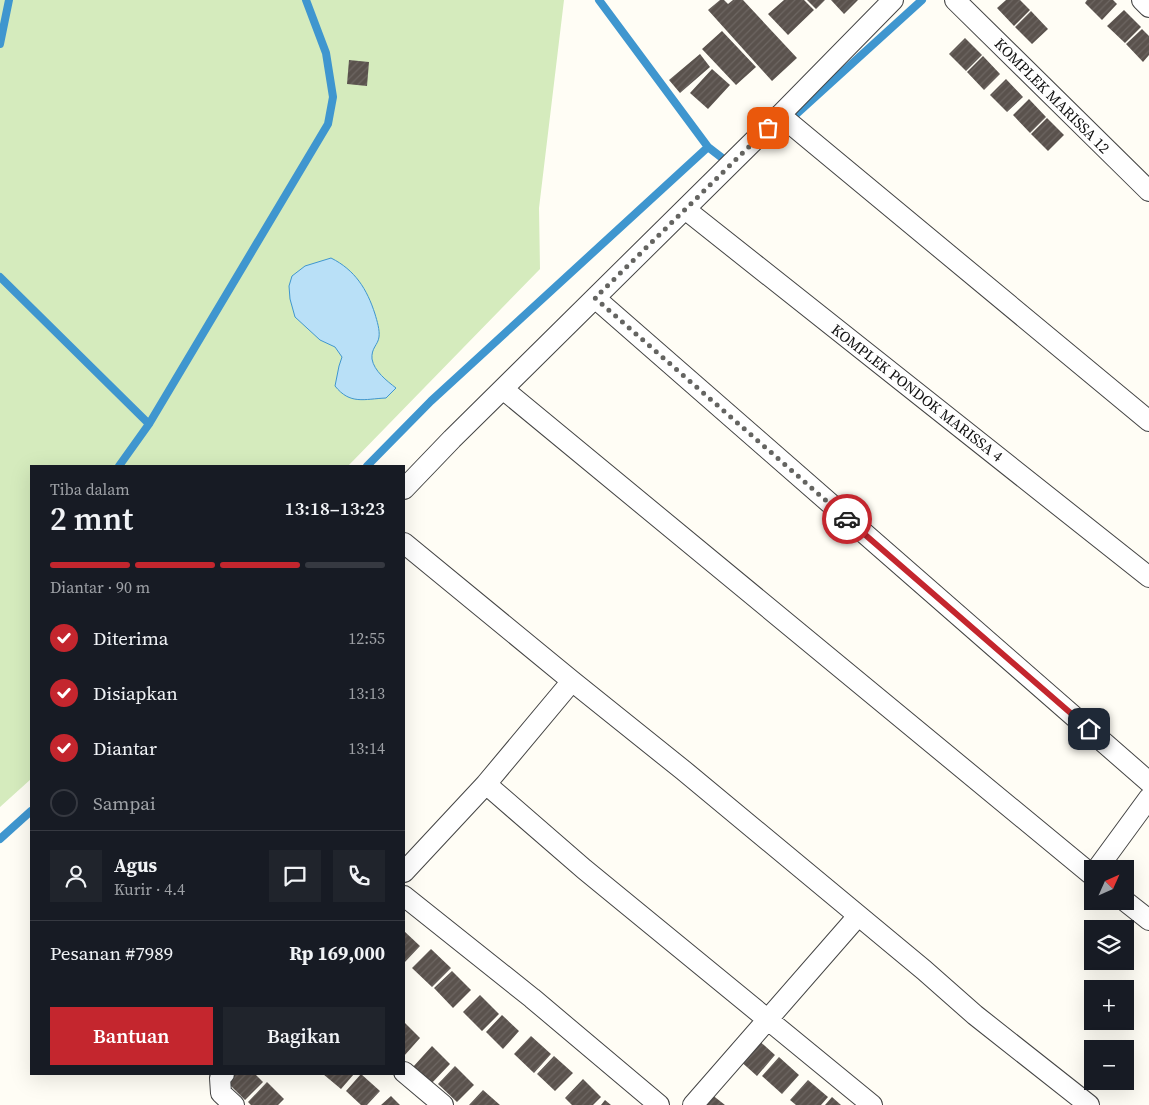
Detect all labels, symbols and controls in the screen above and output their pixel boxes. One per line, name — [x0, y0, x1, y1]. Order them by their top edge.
street label: KOMPLEK MARISSA 12 — [990, 33, 1115, 158]
pin — [747, 107, 789, 149]
icon: bag — [754, 114, 782, 142]
street label: KOMPLEK PONDOK MARISSA 4 — [827, 319, 1008, 467]
text: Tiba dalam — [50, 478, 130, 500]
courier — [822, 494, 872, 544]
text: 13:18–13:23 — [285, 495, 385, 521]
text: 2 mnt — [50, 497, 133, 541]
icon: car — [833, 505, 861, 533]
text: Diantar · 90 m — [50, 576, 150, 598]
icon: check — [50, 624, 78, 652]
text: Diterima — [93, 625, 169, 651]
text: 12:55 — [348, 627, 385, 649]
icon: check — [50, 679, 78, 707]
text: Disiapkan — [93, 680, 178, 706]
text: 13:13 — [348, 682, 385, 704]
pin — [1068, 708, 1110, 750]
icon: home — [1075, 715, 1103, 743]
icon: check — [50, 734, 78, 762]
text: Diantar — [93, 735, 157, 761]
text: 13:14 — [348, 737, 385, 759]
text: Sampai — [93, 790, 156, 816]
button: person — [50, 850, 102, 902]
button: chat — [269, 850, 321, 902]
button: phone — [333, 850, 385, 902]
text: Agus — [114, 852, 157, 878]
north arrow — [1084, 860, 1134, 910]
map controls — [1084, 860, 1134, 1090]
text: Kurir · 4.4 — [114, 878, 185, 900]
button: layers — [1084, 920, 1134, 970]
text: Pesanan #7989 — [50, 940, 173, 966]
text: Rp 169,000 — [289, 940, 385, 966]
button: + — [1084, 980, 1134, 1030]
button: Bantuan — [50, 1007, 213, 1065]
button: Bagikan — [223, 1007, 385, 1065]
button: − — [1084, 1040, 1134, 1090]

